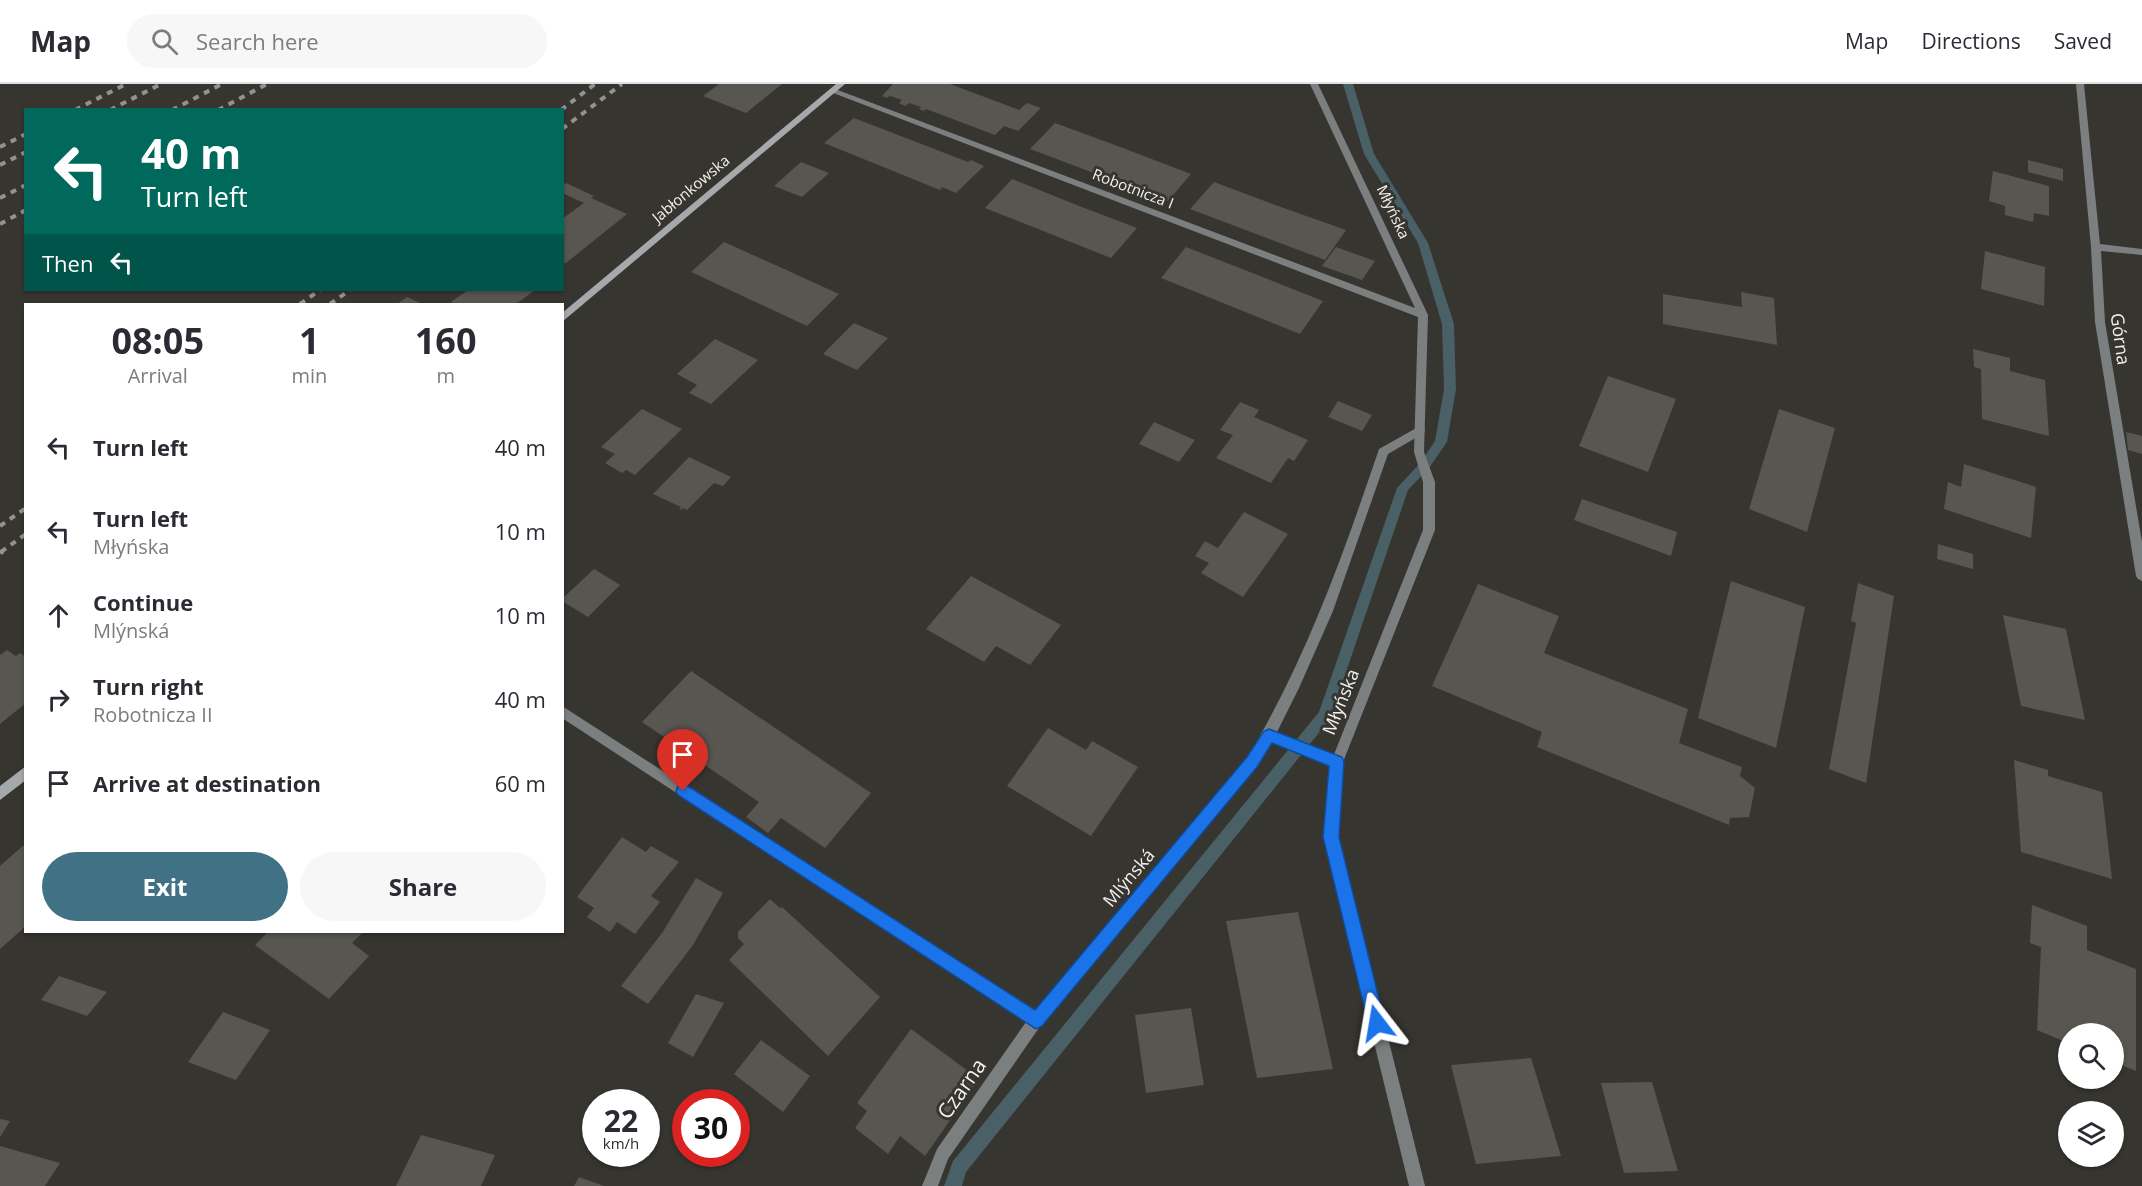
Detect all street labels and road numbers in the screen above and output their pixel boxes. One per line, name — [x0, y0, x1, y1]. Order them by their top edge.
street label: Jabłonkowska — [646, 150, 733, 228]
street label: Robotnicza I — [1090, 163, 1177, 213]
street label: Młyńska — [1373, 181, 1415, 242]
street label: Górna — [2105, 311, 2137, 366]
street label: Młyńska — [1316, 665, 1364, 738]
street label: Mlýnská — [1097, 843, 1160, 911]
street label: Czarna — [930, 1053, 992, 1124]

